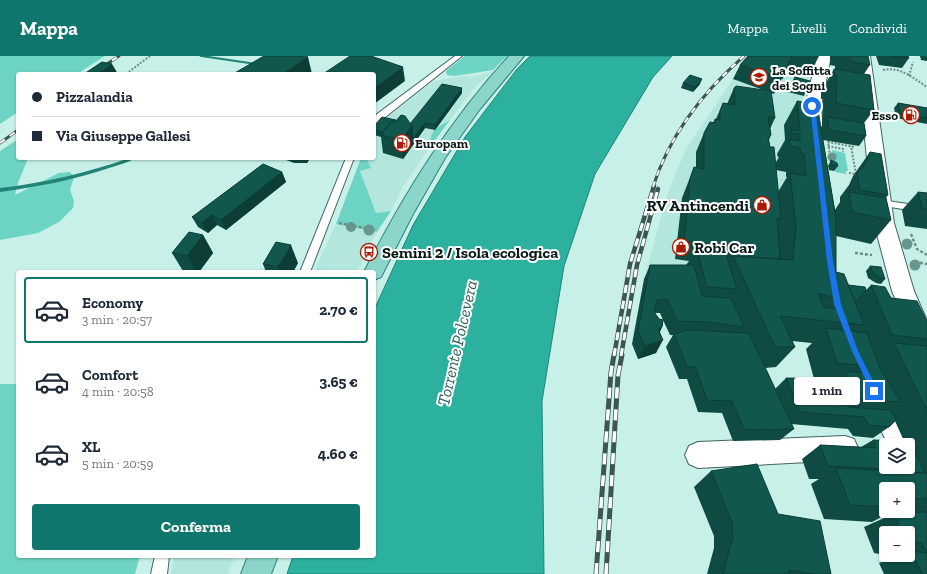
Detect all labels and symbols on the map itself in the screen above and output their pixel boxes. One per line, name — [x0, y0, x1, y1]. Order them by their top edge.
place label: La Soffitta dei Sogni — [772, 63, 831, 93]
school or university icon: La Soffitta dei Sogni — [749, 67, 769, 87]
route start — [803, 97, 821, 115]
fuel station icon: Esso — [901, 105, 921, 125]
place label: Esso — [872, 108, 898, 123]
fuel station icon: Europam — [392, 133, 412, 153]
place label: Europam — [415, 136, 469, 151]
shop icon: RV Antincendi — [752, 195, 772, 215]
place label: RV Antincendi — [647, 196, 749, 215]
shop icon: Robi Car — [671, 237, 691, 257]
place label: Robi Car — [694, 238, 755, 257]
bus stop icon: Semini 2 / Isola ecologica — [359, 242, 379, 262]
place label: Semini 2 / Isola ecologica — [382, 243, 558, 262]
water label: Torrente Polcevera — [433, 278, 481, 408]
callout: 1 min — [794, 377, 860, 405]
route end — [865, 382, 883, 400]

